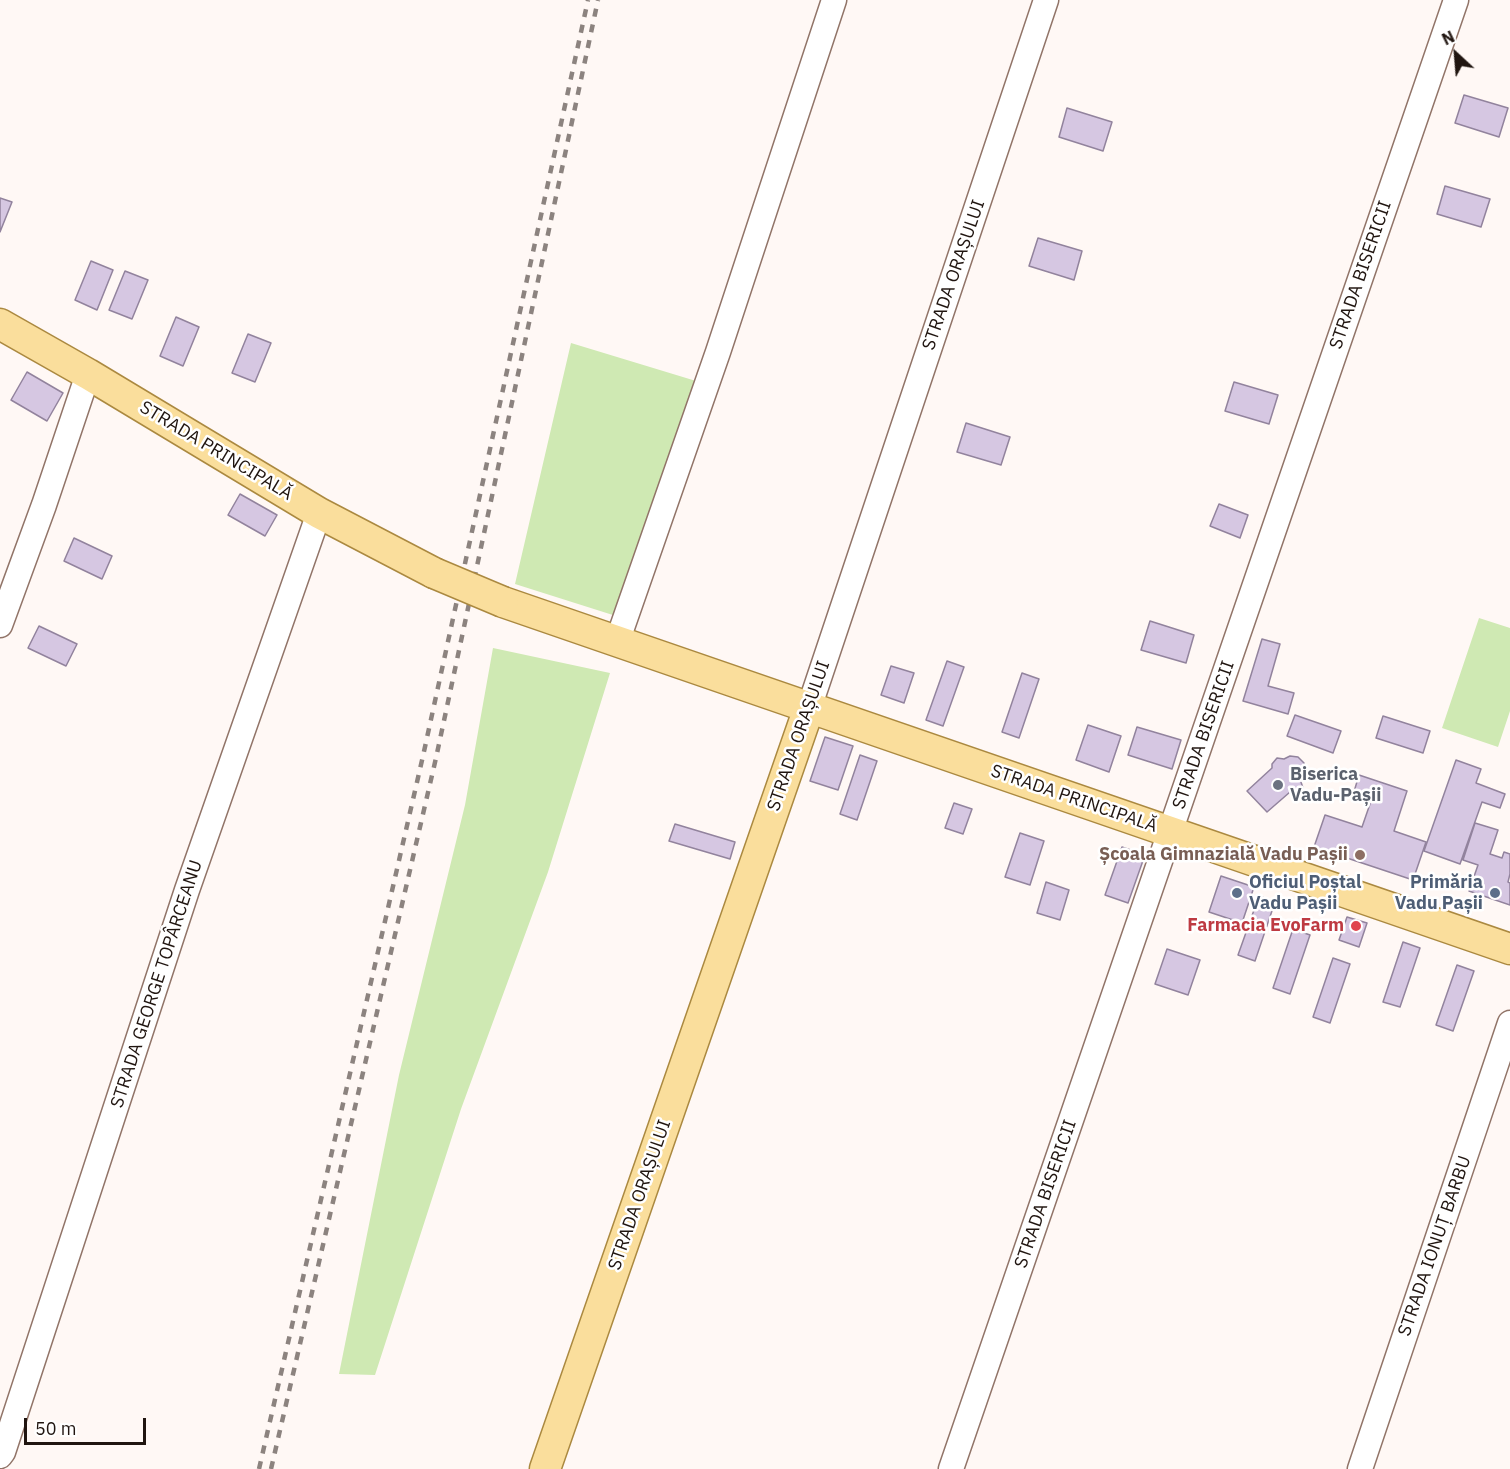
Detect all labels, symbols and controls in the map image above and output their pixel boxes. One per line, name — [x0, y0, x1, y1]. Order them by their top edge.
north arrow — [1426, 24, 1486, 84]
text: N — [1439, 26, 1458, 49]
street label: STRADA ORAȘULUI — [918, 197, 990, 353]
street label: STRADA BISERICII — [1325, 198, 1397, 352]
street label: STRADA PRINCIPALĂ — [136, 397, 296, 505]
street label: STRADA ORAȘULUI — [763, 658, 835, 814]
street label: STRADA BISERICII — [1168, 658, 1240, 812]
street label: STRADA PRINCIPALĂ — [988, 760, 1160, 838]
place label: Biserica Vadu-Pașii — [1290, 764, 1381, 806]
marker: Biserica Vadu-Pașii — [1271, 778, 1285, 792]
place label: Școala Gimnazială Vadu Pașii — [1099, 844, 1348, 866]
marker: Școala Gimnazială Vadu Pașii — [1353, 848, 1367, 862]
street label: STRADA GEORGE TOPÂRCEANU — [107, 857, 207, 1111]
place label: Oficiul Poștal Vadu Pașii — [1249, 872, 1361, 914]
place label: Primăria Vadu Pașii — [1395, 872, 1483, 914]
marker: Oficiul Poștal Vadu Pașii — [1230, 886, 1244, 900]
marker: Primăria Vadu Pașii — [1488, 886, 1502, 900]
place label: Farmacia EvoFarm — [1187, 915, 1344, 937]
marker: Farmacia EvoFarm — [1349, 919, 1363, 933]
street label: STRADA ORAȘULUI — [604, 1117, 676, 1273]
street label: STRADA BISERICII — [1010, 1117, 1082, 1271]
street label: STRADA IONUȚ BARBU — [1394, 1153, 1476, 1339]
scale bar — [27, 1406, 148, 1444]
text: 50 m — [35, 1417, 77, 1440]

